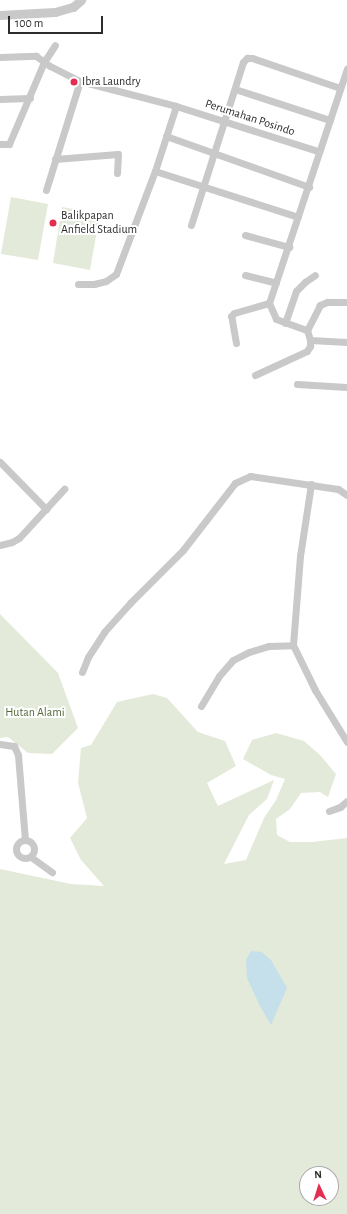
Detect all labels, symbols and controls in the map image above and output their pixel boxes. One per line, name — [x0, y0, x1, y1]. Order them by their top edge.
scale bar — [10, 8, 105, 34]
text: 100 m — [15, 17, 43, 29]
place label: Ibra Laundry — [82, 75, 141, 89]
marker: Ibra Laundry — [69, 77, 79, 87]
street label: Perumahan Posindo — [203, 97, 297, 139]
place label: Balikpapan Anfield Stadium — [61, 209, 137, 237]
marker: Balikpapan Anfield Stadium — [48, 218, 58, 228]
park label: Hutan Alami — [5, 706, 65, 720]
north arrow — [299, 1166, 339, 1206]
text: N — [314, 1169, 322, 1180]

